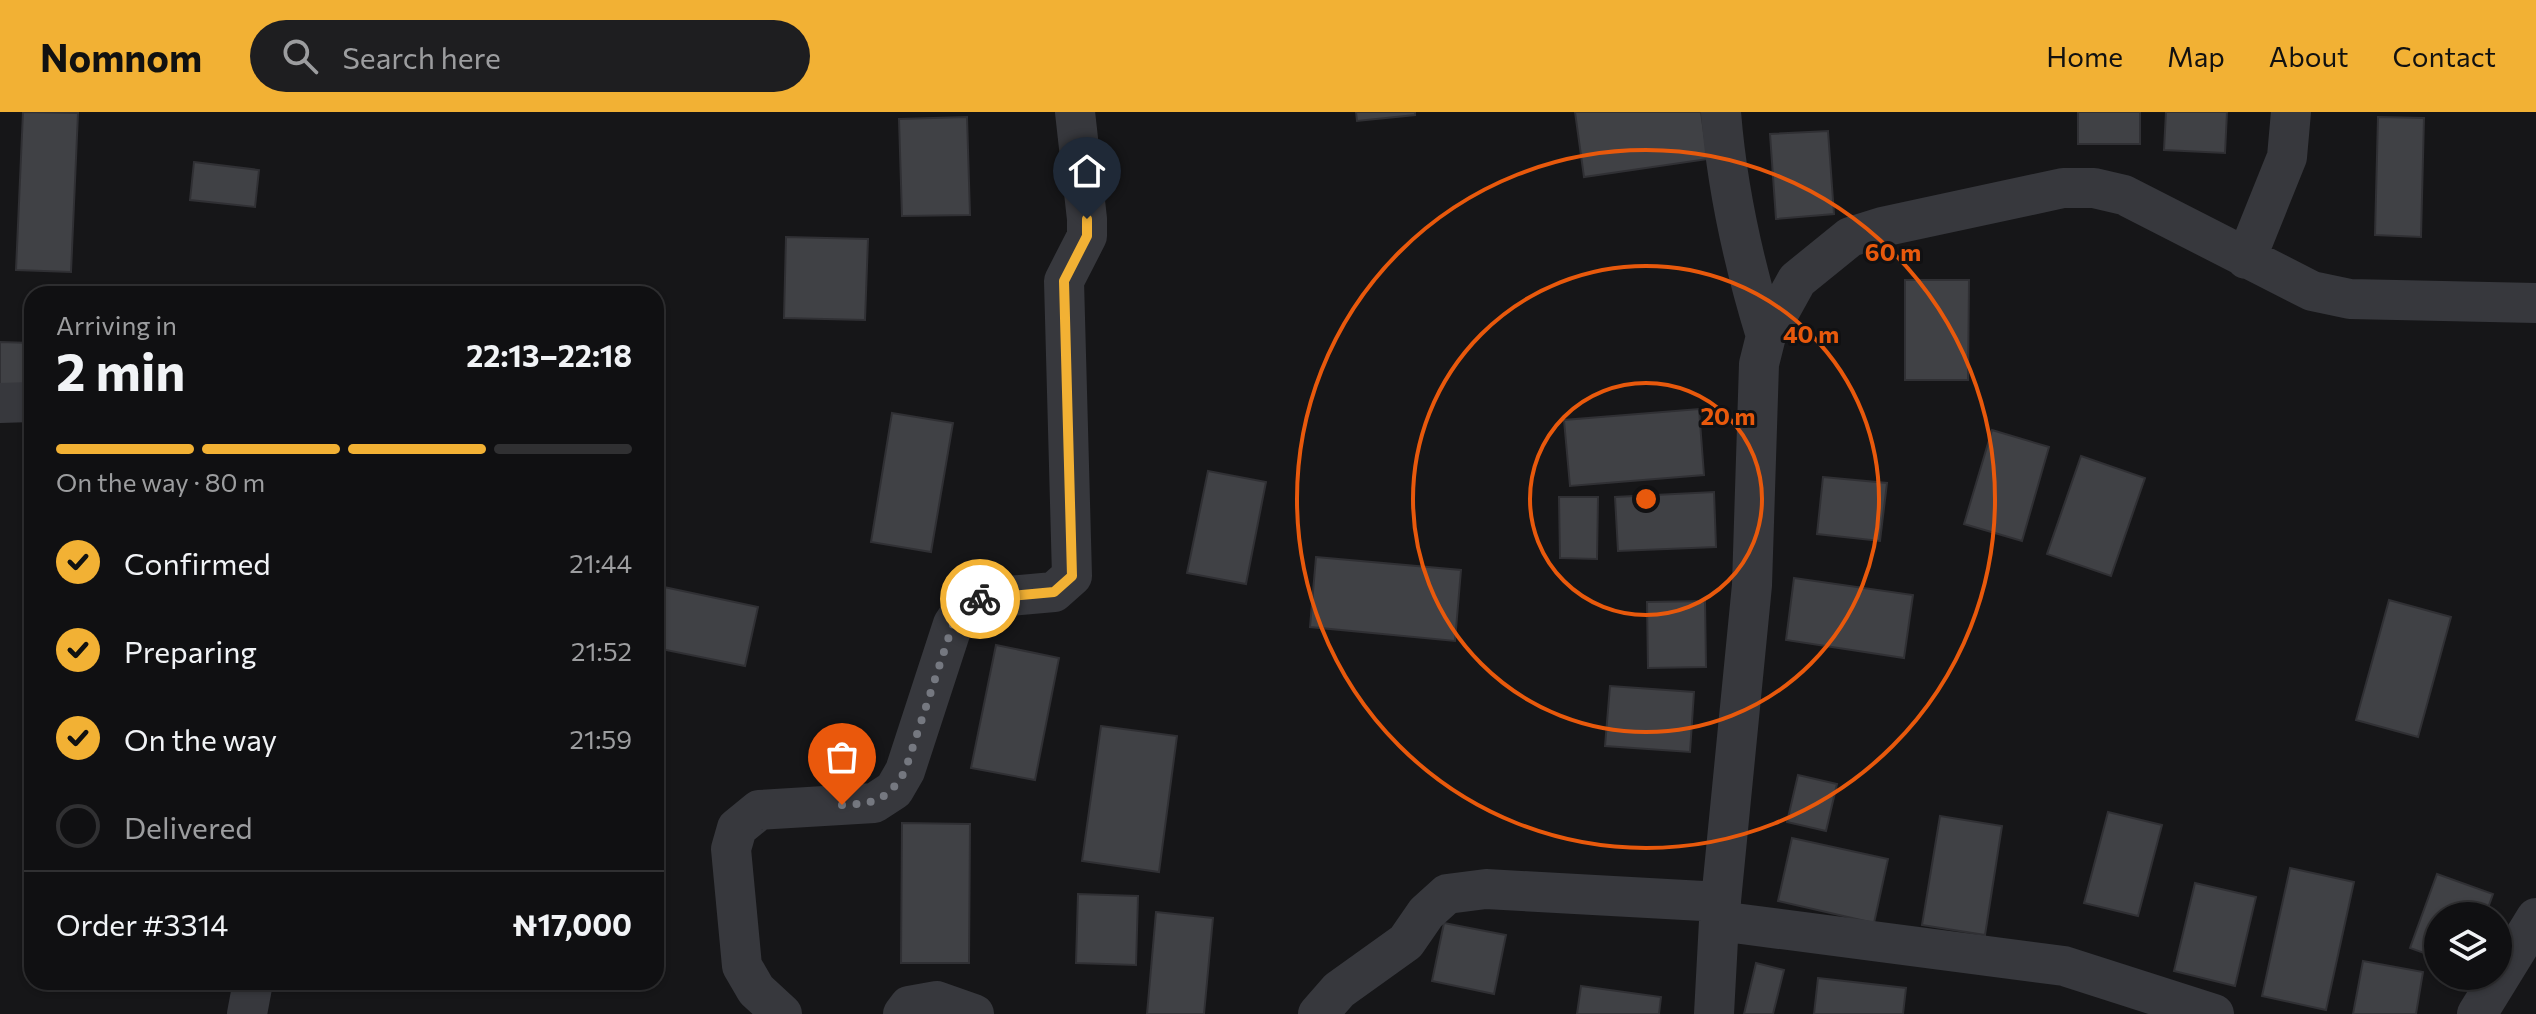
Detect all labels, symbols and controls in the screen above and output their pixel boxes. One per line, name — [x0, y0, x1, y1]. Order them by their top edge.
search box — [250, 20, 810, 92]
text: Nomnom — [40, 33, 202, 80]
icon: search — [278, 34, 322, 78]
text: Search here — [342, 38, 501, 75]
text: Home — [2046, 39, 2123, 73]
text: Map — [2167, 39, 2225, 73]
text: About — [2269, 39, 2349, 73]
text: Contact — [2393, 39, 2496, 73]
pin — [1053, 137, 1121, 219]
icon: home — [1065, 149, 1109, 193]
text: 60 m — [1865, 237, 1921, 266]
text: Arriving in — [56, 309, 177, 340]
text: 40 m — [1783, 319, 1839, 348]
text: 22:13–22:18 — [466, 336, 632, 373]
text: 2 min — [56, 338, 185, 402]
text: 20 m — [1701, 401, 1755, 430]
text: On the way · 80 m — [56, 466, 265, 497]
centre of rings — [1632, 485, 1660, 513]
icon: check — [56, 540, 100, 584]
text: Confirmed — [124, 544, 271, 581]
text: 21:44 — [569, 547, 632, 578]
courier — [940, 559, 1020, 639]
icon: bike — [958, 577, 1002, 621]
icon: check — [56, 628, 100, 672]
text: Preparing — [124, 632, 257, 669]
text: 21:52 — [571, 635, 632, 666]
icon: check — [56, 716, 100, 760]
text: On the way — [124, 720, 277, 757]
text: 21:59 — [570, 723, 632, 754]
pin — [808, 723, 876, 805]
icon: bag — [820, 735, 864, 779]
text: Delivered — [124, 808, 253, 845]
map controls — [2424, 902, 2512, 990]
button: layers — [2424, 902, 2512, 990]
text: Order #3314 — [56, 905, 228, 942]
text: ₦17,000 — [513, 905, 632, 942]

